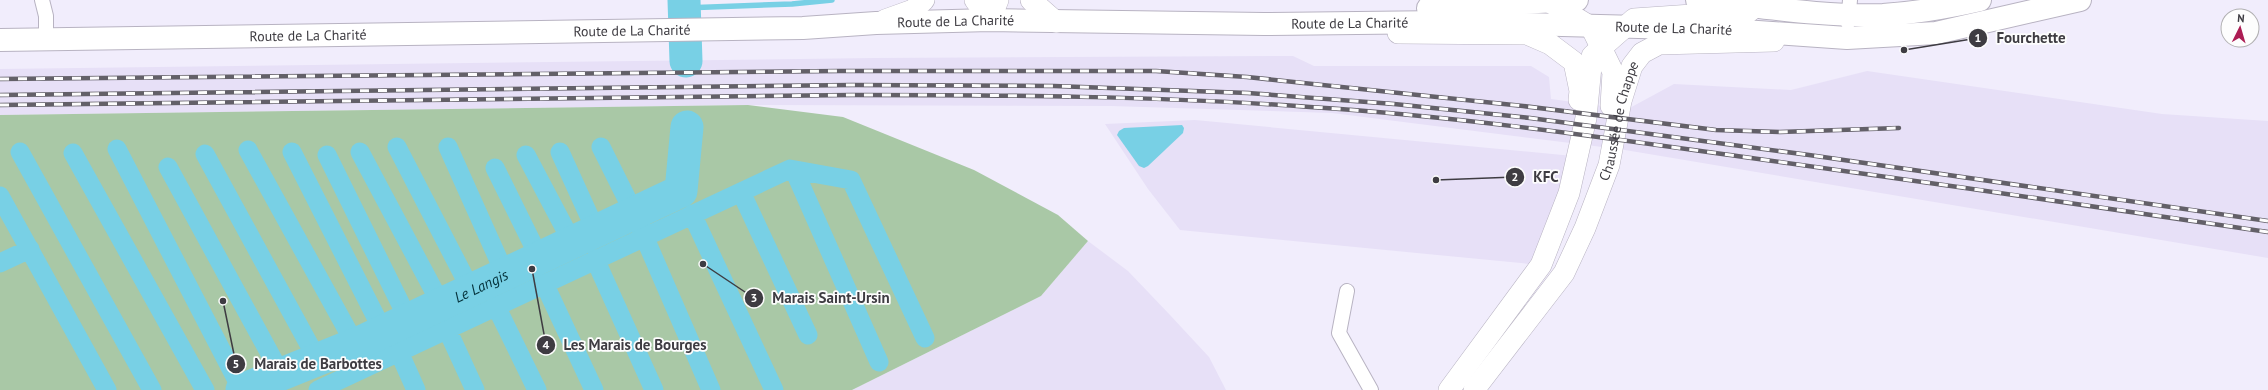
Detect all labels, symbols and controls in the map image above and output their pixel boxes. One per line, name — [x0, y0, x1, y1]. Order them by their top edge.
north arrow — [2220, 8, 2260, 48]
street label: Route de La Charité — [897, 11, 1014, 31]
text: N — [2237, 11, 2245, 25]
street label: Route de La Charité — [1291, 13, 1408, 33]
street label: Route de La Charité — [1615, 17, 1733, 39]
street label: Route de La Charité — [573, 21, 691, 40]
callout: Fourchette — [1968, 24, 2073, 51]
street label: Route de La Charité — [249, 26, 367, 45]
text: Fourchette — [1996, 28, 2066, 47]
text: 1 — [1975, 30, 1981, 45]
street label: Chaussée de Chappe — [1595, 56, 1642, 183]
callout: KFC — [1505, 163, 1567, 190]
text: KFC — [1533, 167, 1559, 186]
text: 2 — [1512, 169, 1518, 184]
water label: Le Langis — [451, 265, 511, 306]
callout: Marais Saint-Ursin — [744, 284, 898, 311]
text: Marais Saint-Ursin — [772, 288, 890, 307]
text: 3 — [751, 290, 757, 305]
callout: Les Marais de Bourges — [536, 332, 715, 359]
text: Les Marais de Bourges — [564, 335, 706, 354]
text: 4 — [543, 337, 550, 352]
callout: Marais de Barbottes — [226, 350, 390, 377]
text: Marais de Barbottes — [254, 354, 382, 373]
text: 5 — [233, 356, 239, 371]

